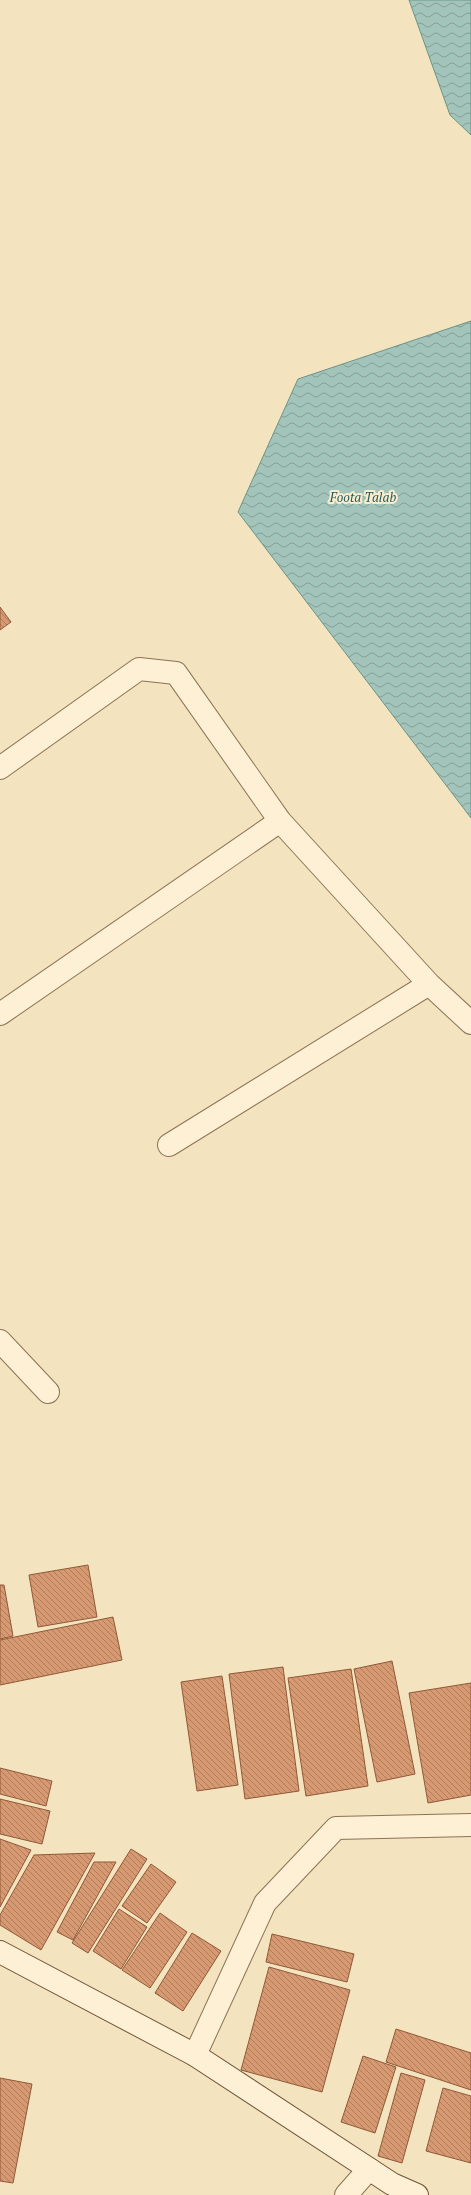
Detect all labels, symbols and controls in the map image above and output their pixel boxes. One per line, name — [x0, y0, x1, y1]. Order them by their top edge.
water label: Foota Talab — [329, 488, 396, 506]

